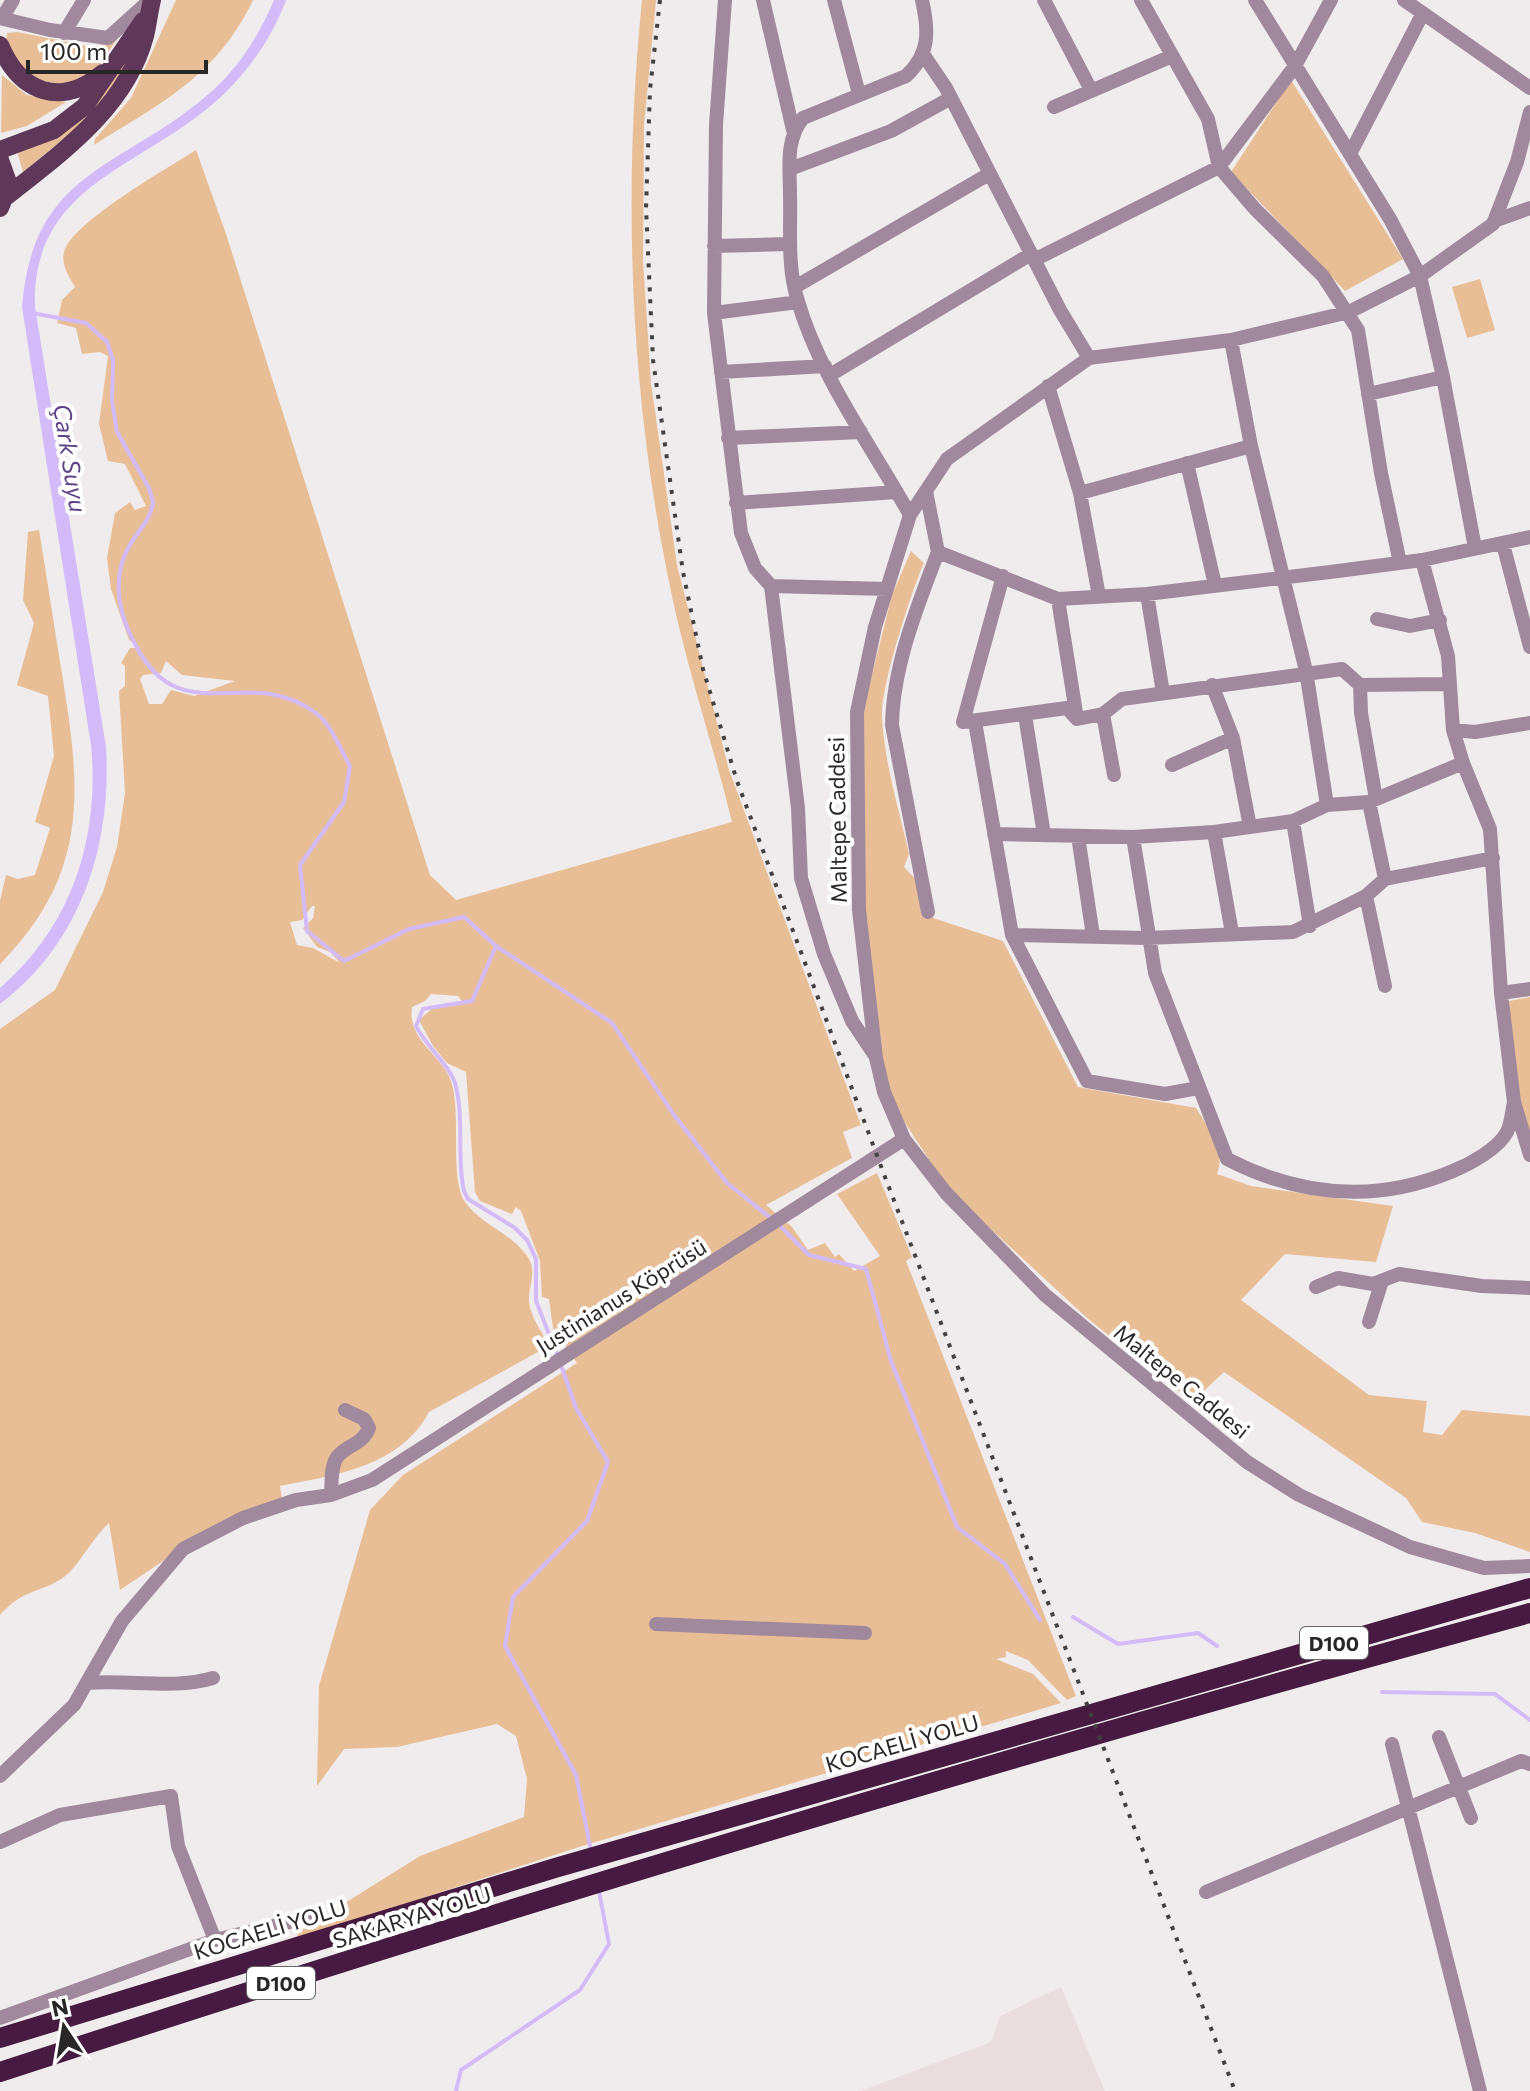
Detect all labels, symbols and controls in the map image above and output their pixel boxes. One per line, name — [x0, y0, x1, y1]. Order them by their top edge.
scale bar — [28, 24, 206, 74]
text: 100 m — [40, 36, 107, 65]
water label: Çark Suyu — [48, 402, 94, 514]
street label: Maltepe Caddesi — [822, 737, 852, 903]
street label: Justinianus Köprüsü — [531, 1233, 711, 1359]
street label: Maltepe Caddesi — [1109, 1318, 1255, 1444]
road number: D100 — [1300, 1627, 1368, 1659]
street label: KOCAELİ YOLU — [822, 1708, 982, 1778]
street label: SAKARYA YOLU — [330, 1880, 494, 1954]
street label: KOCAELİ YOLU — [190, 1893, 350, 1965]
road number: D100 — [247, 1967, 315, 1999]
north arrow — [24, 1987, 104, 2067]
text: N — [49, 1992, 71, 2022]

